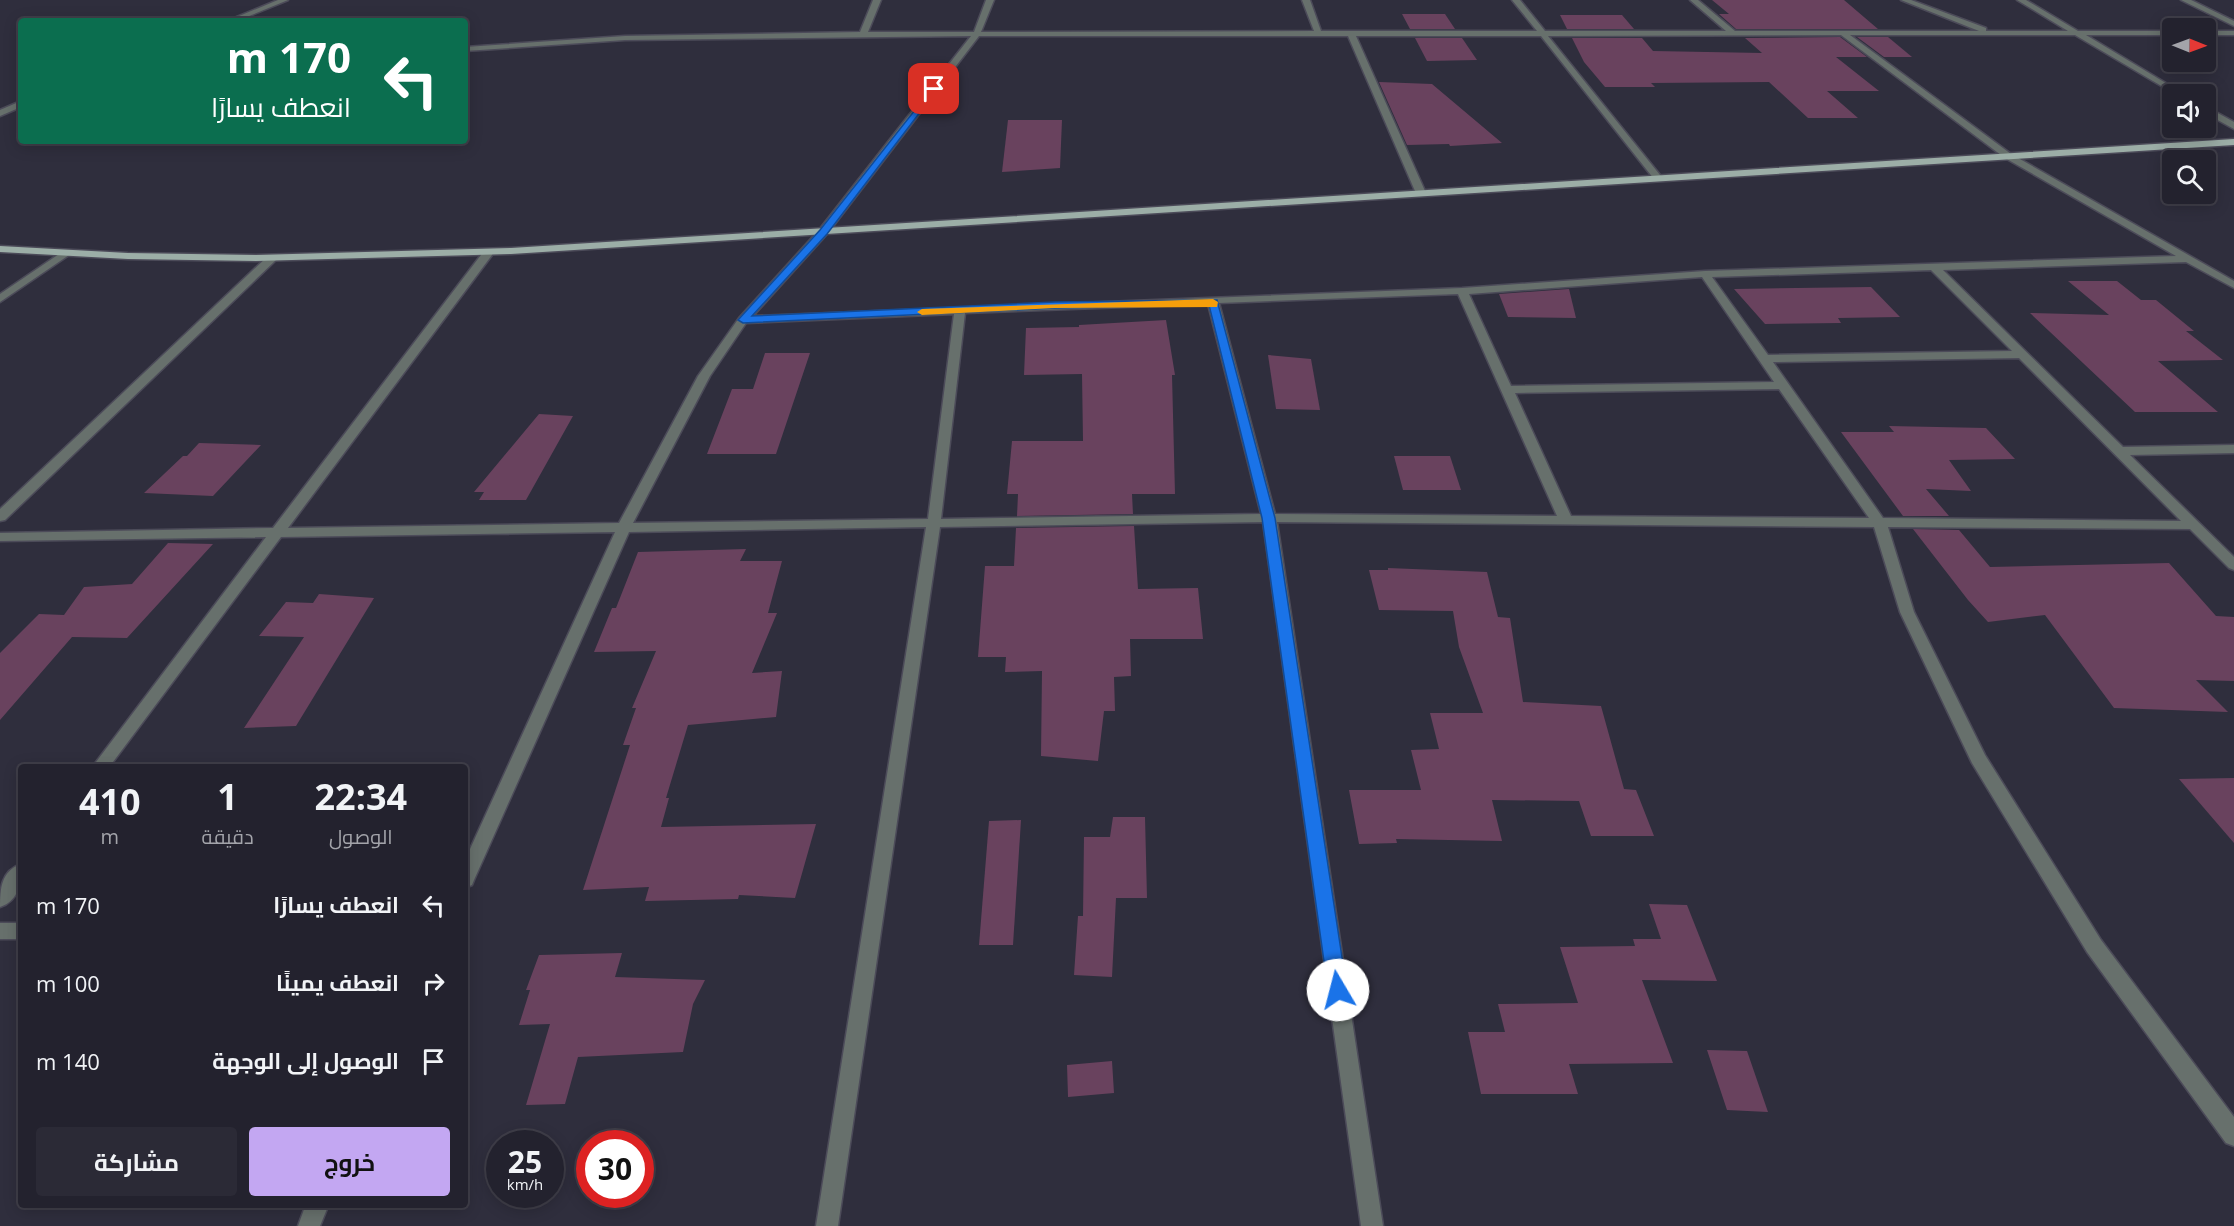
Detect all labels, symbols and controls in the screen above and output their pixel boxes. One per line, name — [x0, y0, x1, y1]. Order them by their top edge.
north arrow — [2162, 18, 2216, 72]
map controls — [2162, 18, 2216, 204]
text: 170 m — [227, 28, 351, 85]
icon: left — [372, 42, 450, 120]
pin — [908, 63, 959, 114]
icon: arrive — [917, 72, 950, 105]
button: sound — [2162, 84, 2216, 138]
text: انعطف يسارًا — [211, 88, 351, 125]
button: search — [2162, 150, 2216, 204]
text: 1 — [217, 772, 238, 821]
text: 22:34 — [315, 772, 407, 821]
text: 410 — [79, 777, 141, 826]
text: m — [101, 823, 119, 850]
text: دقيقة — [202, 823, 254, 850]
text: الوصول — [329, 823, 393, 850]
text: انعطف يسارًا — [273, 889, 399, 919]
icon: left — [417, 889, 450, 922]
text: 170 m — [36, 890, 100, 920]
position arrow — [1306, 958, 1370, 1022]
text: انعطف يمينًا — [276, 967, 399, 997]
icon: right — [417, 967, 450, 1000]
text: 100 m — [36, 968, 100, 998]
text: الوصول إلى الوجهة — [212, 1045, 399, 1075]
icon: arrive — [417, 1045, 450, 1078]
text: 140 m — [36, 1046, 100, 1076]
button: مشاركة — [36, 1127, 237, 1196]
button: خروج — [249, 1127, 450, 1196]
speed limit sign: 30 — [576, 1130, 654, 1208]
text: 25 — [508, 1141, 542, 1182]
text: km/h — [507, 1174, 543, 1194]

